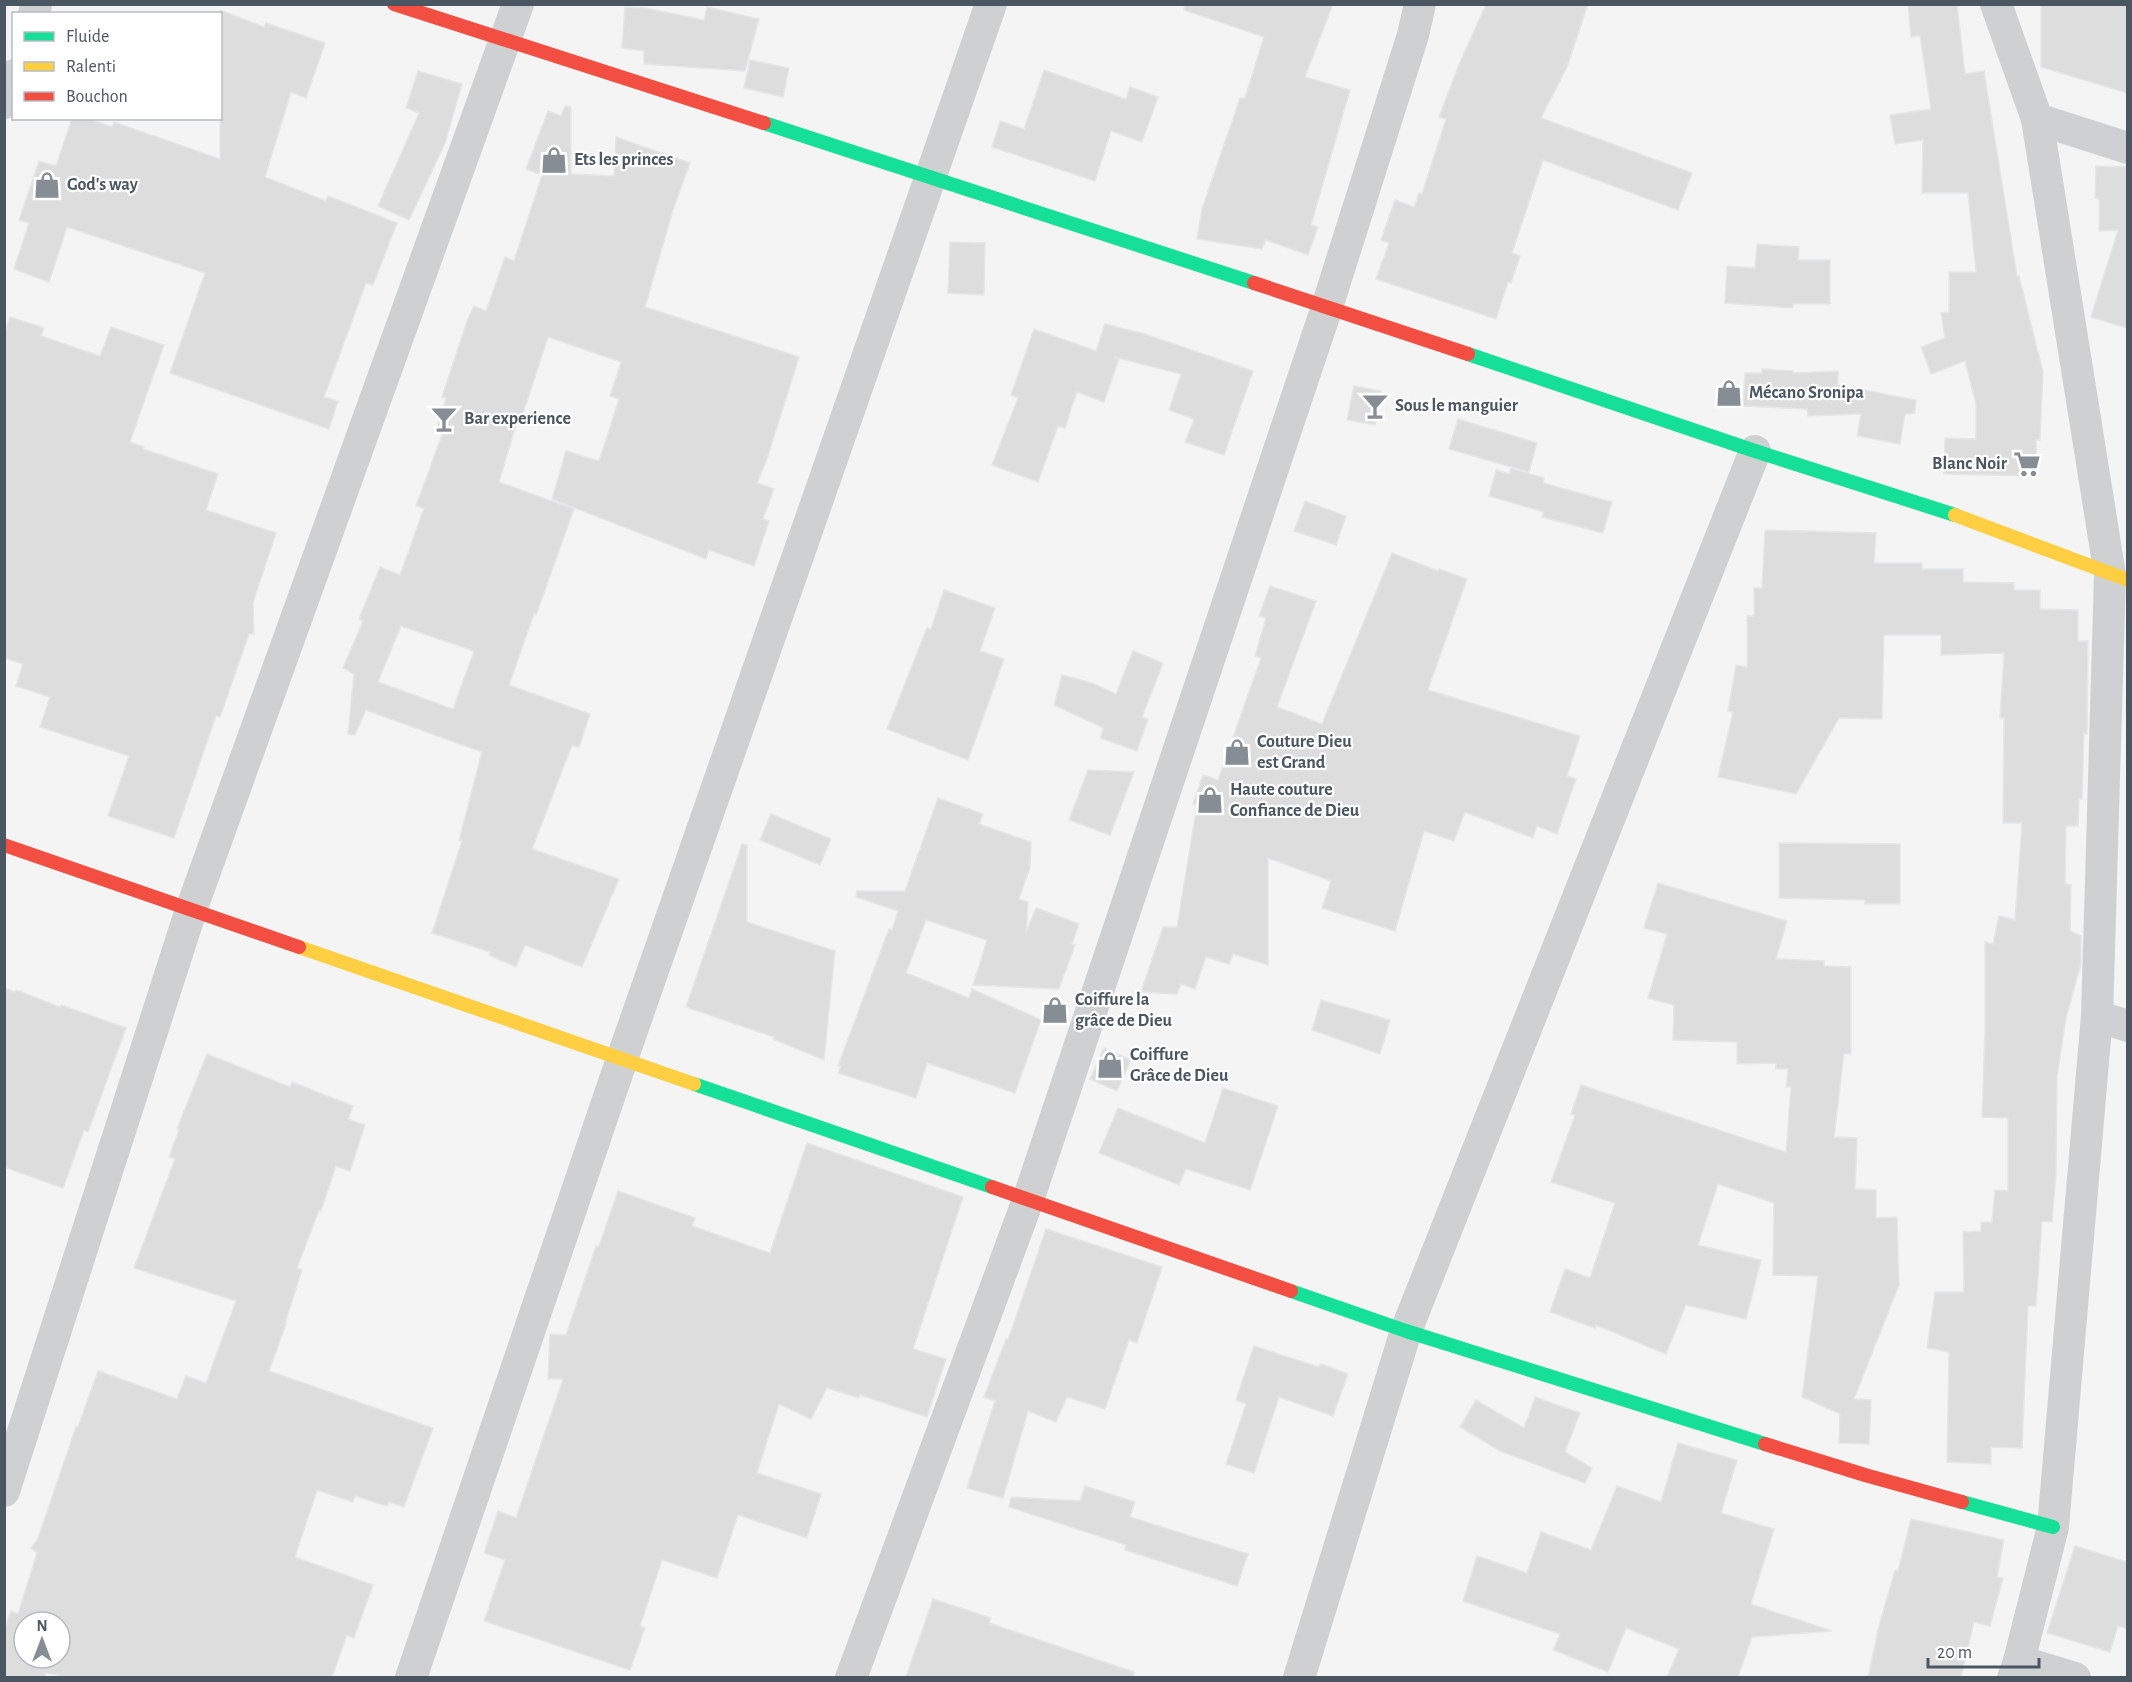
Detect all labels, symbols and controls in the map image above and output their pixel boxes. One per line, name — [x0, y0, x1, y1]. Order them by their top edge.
legend — [12, 12, 222, 120]
text: Fluide — [66, 28, 109, 46]
text: Ralenti — [66, 58, 116, 76]
text: Bouchon — [66, 88, 128, 106]
shop icon: Ets les princes — [539, 145, 569, 175]
place label: Ets les princes — [574, 151, 674, 169]
shop icon: God's way — [32, 170, 62, 200]
place label: God's way — [67, 176, 139, 194]
shop icon: Mécano Sronipa — [1714, 378, 1744, 408]
place label: Mécano Sronipa — [1749, 384, 1864, 402]
bar icon: Sous le manguier — [1360, 391, 1390, 421]
place label: Sous le manguier — [1395, 397, 1519, 415]
bar icon: Bar experience — [429, 404, 459, 434]
place label: Bar experience — [464, 410, 571, 428]
supermarket icon: Blanc Noir — [2012, 449, 2042, 479]
place label: Blanc Noir — [1932, 455, 2008, 473]
place label: Couture Dieu est Grand — [1257, 733, 1352, 772]
shop icon: Couture Dieu est Grand — [1222, 737, 1252, 767]
place label: Haute couture Confiance de Dieu — [1230, 781, 1360, 820]
shop icon: Haute couture Confiance de Dieu — [1195, 785, 1225, 815]
place label: Coiffure la grâce de Dieu — [1075, 991, 1173, 1030]
shop icon: Coiffure la grâce de Dieu — [1040, 995, 1070, 1025]
place label: Coiffure Grâce de Dieu — [1130, 1046, 1229, 1085]
shop icon: Coiffure Grâce de Dieu — [1095, 1050, 1125, 1080]
north arrow — [12, 1610, 72, 1670]
text: N — [36, 1618, 48, 1634]
scale bar — [1928, 1631, 2039, 1669]
text: 20 m — [1937, 1644, 1972, 1662]

